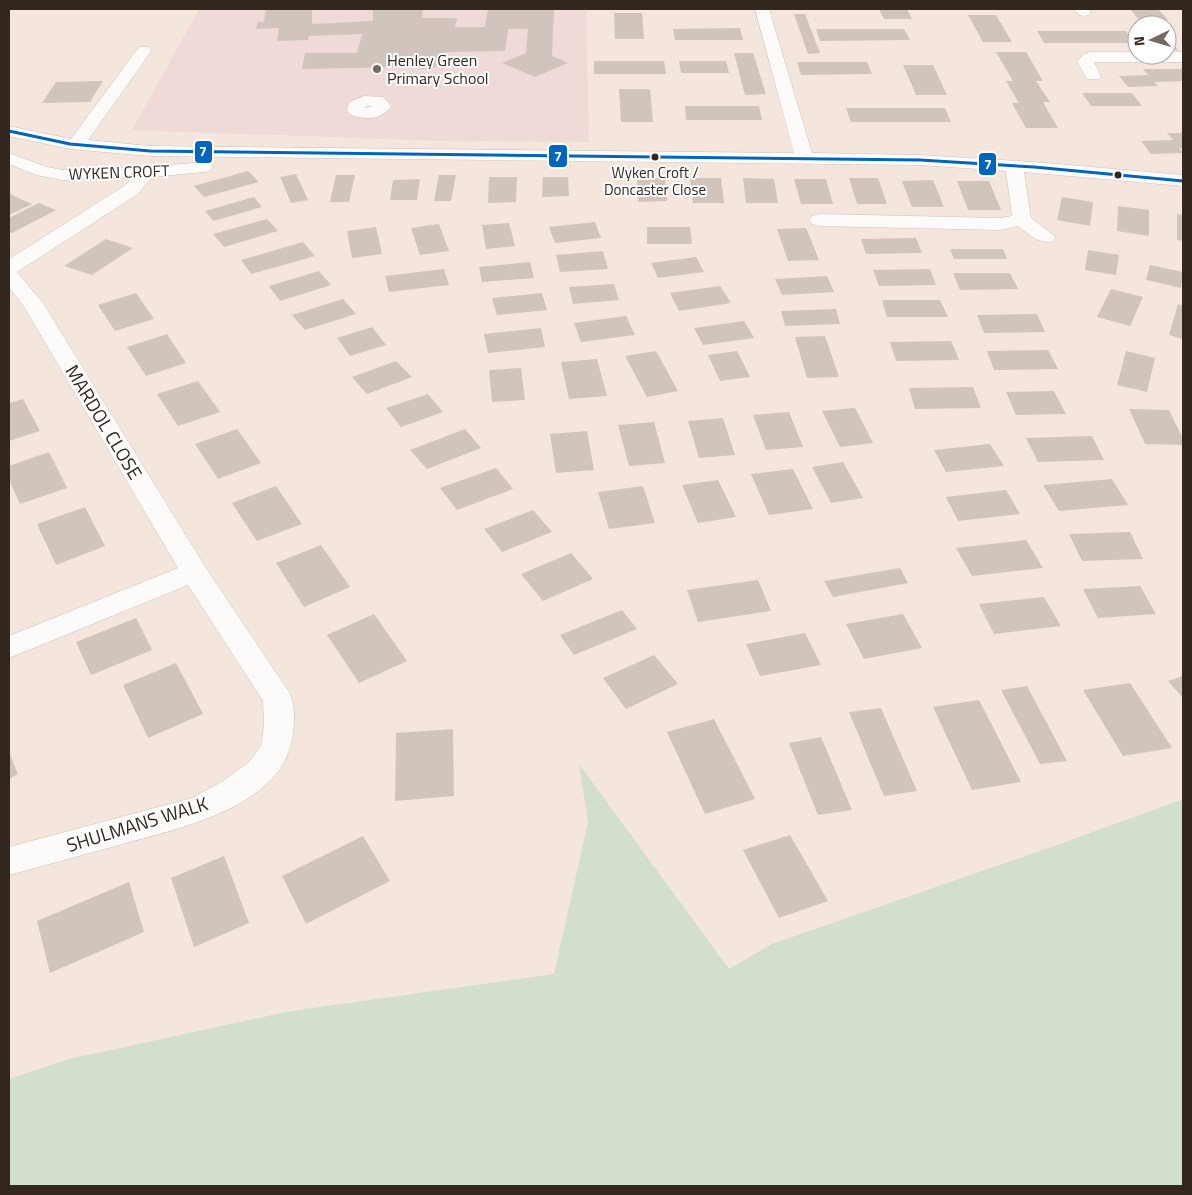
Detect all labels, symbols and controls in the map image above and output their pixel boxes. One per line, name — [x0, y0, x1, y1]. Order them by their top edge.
north arrow — [1127, 15, 1177, 65]
text: N — [1128, 35, 1149, 47]
place label: Henley Green Primary School — [387, 48, 489, 90]
marker: Henley Green Primary School — [371, 63, 383, 75]
line badge: 7 — [194, 140, 213, 164]
text: 7 — [199, 140, 207, 161]
line badge: 7 — [548, 144, 568, 168]
text: 7 — [554, 145, 562, 166]
marker: Wyken Croft / Doncaster Close — [650, 152, 660, 162]
line badge: 7 — [978, 152, 997, 176]
text: 7 — [984, 153, 992, 174]
street label: WYKEN CROFT — [68, 158, 170, 186]
place label: Wyken Croft / Doncaster Close — [604, 161, 706, 201]
unlabelled marker — [1113, 170, 1123, 180]
street label: MARDOL CLOSE — [59, 359, 150, 485]
street label: SHULMANS WALK — [62, 788, 211, 859]

